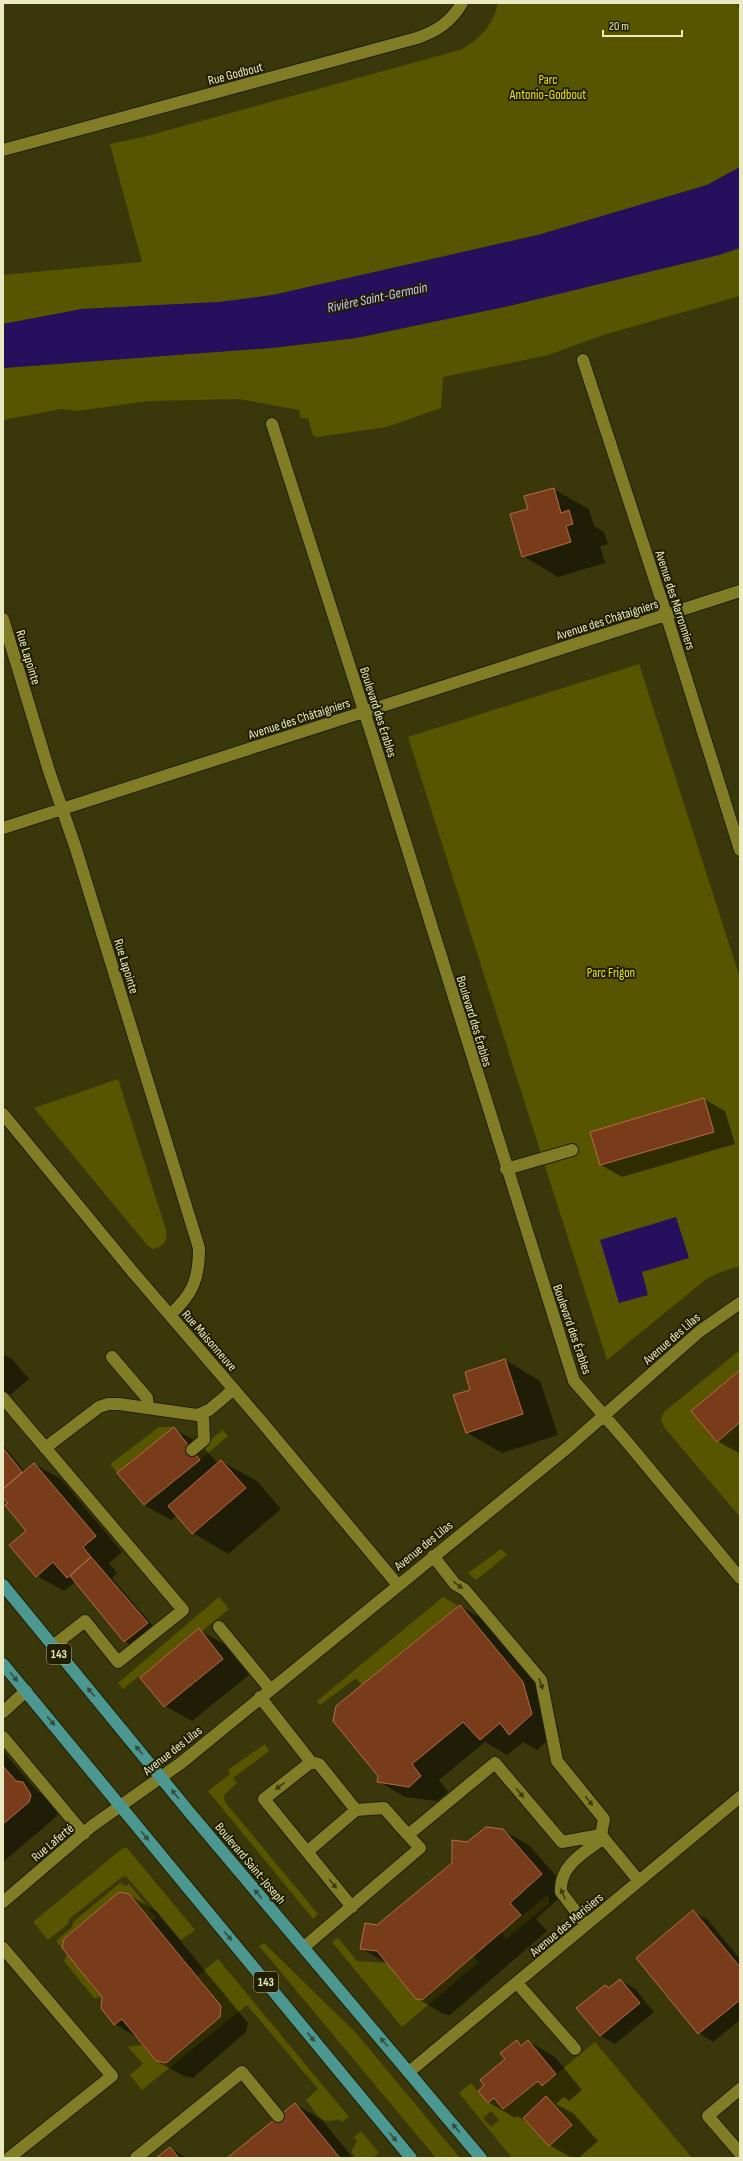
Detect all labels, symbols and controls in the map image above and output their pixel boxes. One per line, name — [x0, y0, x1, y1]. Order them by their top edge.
scale bar — [603, 12, 682, 38]
text: 20 m — [609, 19, 629, 34]
street label: Rue Godbout — [206, 59, 265, 89]
park label: Parc Antonio-Godbout — [509, 72, 586, 103]
water label: Rivière Saint-Germain — [325, 279, 429, 316]
street label: Avenue des Marronniers — [651, 548, 699, 652]
street label: Avenue des Châtaigniers — [553, 596, 661, 644]
street label: Rue Lapointe — [12, 628, 44, 687]
street label: Boulevard des Érables — [356, 665, 400, 760]
street label: Avenue des Châtaigniers — [245, 695, 353, 743]
street label: Rue Lapointe — [110, 937, 142, 996]
park label: Parc Frigon — [587, 965, 635, 981]
street label: Boulevard des Érables — [453, 974, 496, 1069]
street label: Boulevard des Érables — [549, 1282, 595, 1377]
street label: Rue Maisonneuve — [178, 1307, 240, 1375]
street label: Avenue des Lilas — [639, 1309, 704, 1369]
street label: Avenue des Lilas — [390, 1517, 456, 1575]
one-way arrow — [453, 1581, 464, 1589]
road number: 143 — [47, 1644, 71, 1664]
one-way arrow — [10, 1672, 19, 1683]
one-way arrow — [538, 1679, 544, 1691]
one-way arrow — [87, 1687, 96, 1698]
one-way arrow — [46, 1716, 55, 1727]
street label: Avenue des Lilas — [139, 1723, 206, 1779]
one-way arrow — [134, 1745, 143, 1755]
one-way arrow — [274, 1782, 285, 1790]
one-way arrow — [516, 1787, 525, 1798]
one-way arrow — [170, 1789, 179, 1800]
one-way arrow — [585, 1795, 594, 1806]
street label: Rue Laferté — [28, 1820, 77, 1865]
street label: Boulevard Saint-Joseph — [211, 1820, 289, 1908]
one-way arrow — [141, 1831, 150, 1841]
one-way arrow — [328, 1878, 337, 1889]
one-way arrow — [254, 1888, 263, 1899]
one-way arrow — [560, 1888, 566, 1900]
street label: Avenue des Merisiers — [526, 1889, 607, 1961]
one-way arrow — [223, 1931, 232, 1942]
road number: 143 — [254, 1972, 278, 1992]
one-way arrow — [306, 2031, 315, 2042]
one-way arrow — [380, 2037, 389, 2047]
one-way arrow — [451, 2123, 460, 2133]
one-way arrow — [389, 2132, 398, 2142]

